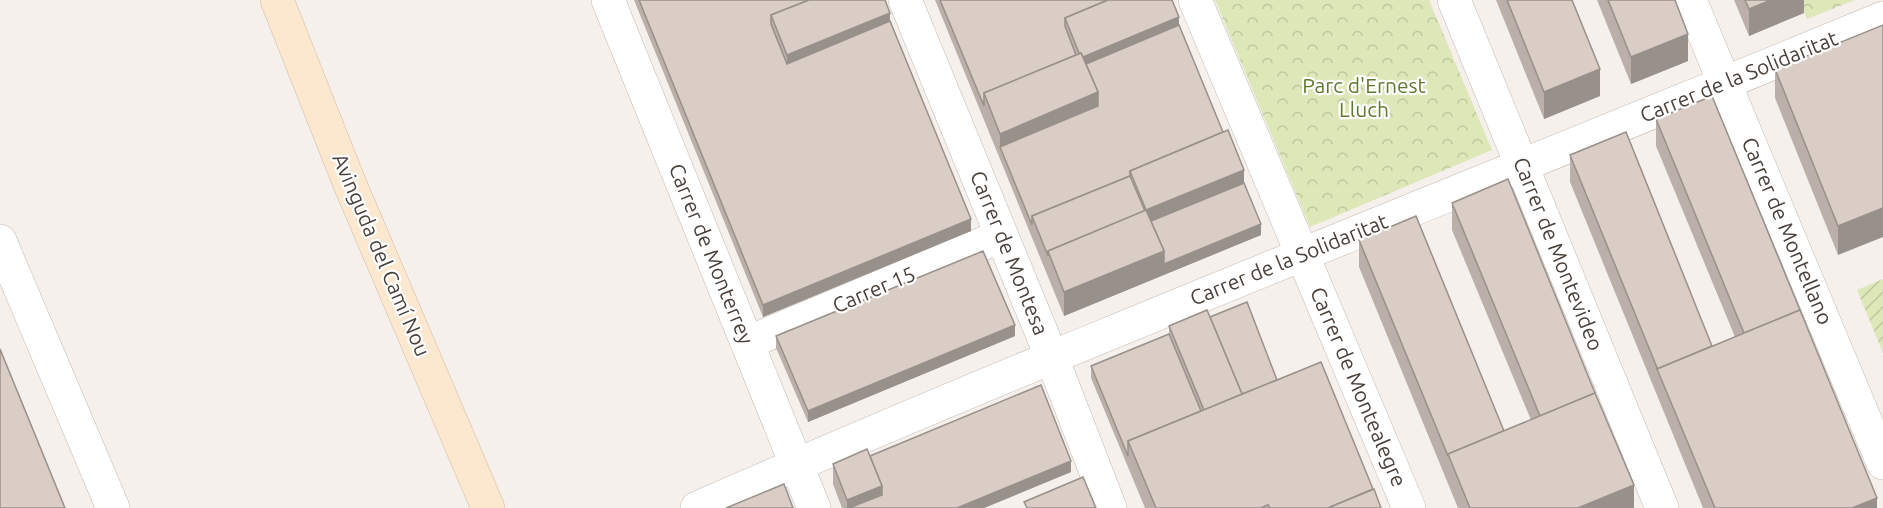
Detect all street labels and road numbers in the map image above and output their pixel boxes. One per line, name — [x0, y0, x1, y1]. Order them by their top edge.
street label: Carrer de la Solidaritat — [1636, 25, 1841, 127]
street label: Carrer de Montellano — [1738, 133, 1838, 328]
street label: Avinguda del Camí Nou — [328, 150, 436, 360]
street label: Carrer de Montevideo — [1509, 153, 1609, 354]
street label: Carrer de Monterrey — [665, 160, 759, 347]
street label: Carrer de Montesa — [966, 167, 1054, 338]
street label: Carrer de la Solidaritat — [1186, 208, 1391, 310]
street label: Carrer 15 — [829, 261, 919, 317]
street label: Carrer de Montealegre — [1306, 283, 1412, 490]

